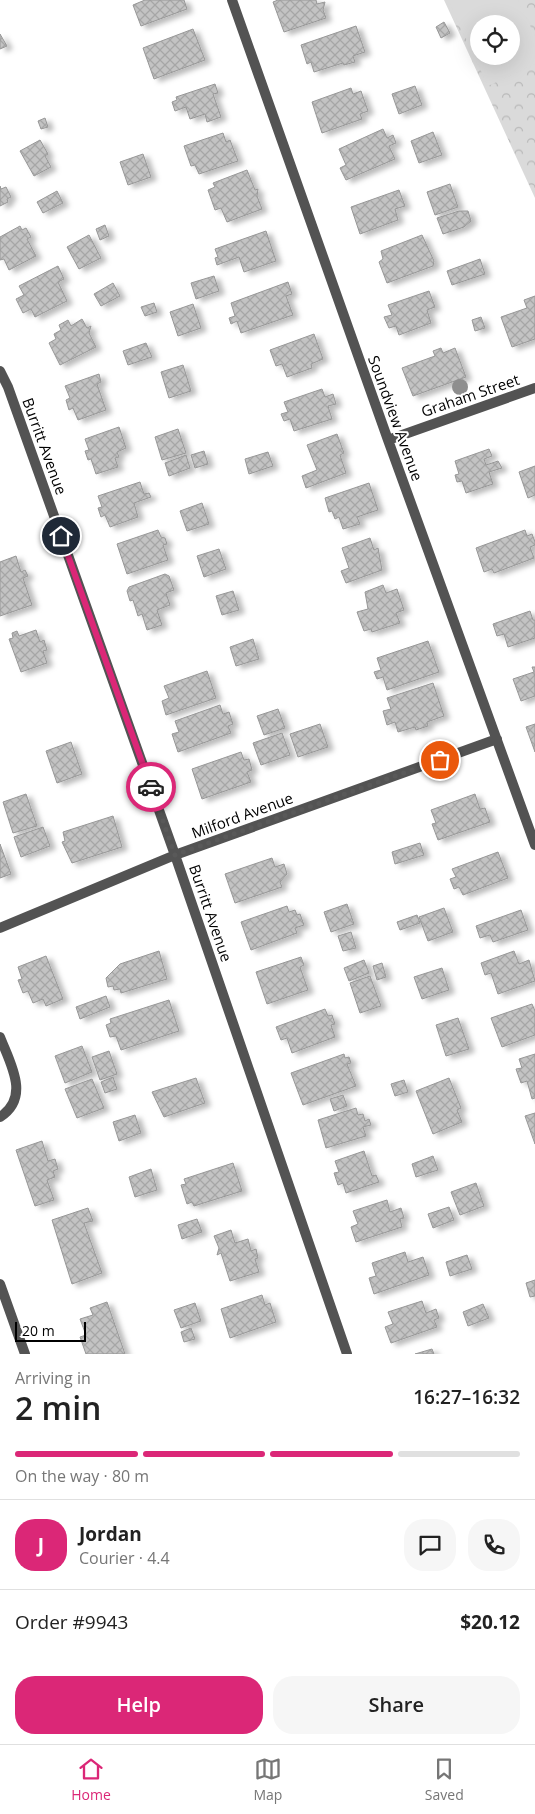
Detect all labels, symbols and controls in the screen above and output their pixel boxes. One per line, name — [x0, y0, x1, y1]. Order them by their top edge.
map controls — [470, 15, 520, 65]
button: locate — [470, 15, 520, 65]
street label: Soundview Avenue — [364, 352, 428, 484]
street label: Graham Street — [418, 369, 522, 421]
street label: Burritt Avenue — [18, 395, 72, 497]
pin — [40, 515, 82, 557]
icon: home — [47, 522, 75, 550]
pin — [419, 739, 461, 781]
icon: bag — [426, 746, 454, 774]
courier — [126, 762, 176, 812]
icon: car — [137, 773, 165, 801]
street label: Milford Avenue — [189, 787, 295, 843]
street label: Burritt Avenue — [185, 862, 237, 964]
scale bar — [15, 1319, 86, 1342]
text: 20 m — [22, 1321, 55, 1340]
text: Arriving in — [15, 1367, 91, 1389]
text: 16:27–16:32 — [413, 1384, 520, 1410]
text: 2 min — [15, 1386, 101, 1429]
text: On the way · 80 m — [15, 1465, 149, 1487]
button: chat — [404, 1519, 456, 1571]
button: phone — [468, 1519, 520, 1571]
text: Jordan — [79, 1521, 142, 1547]
text: J — [38, 1532, 44, 1558]
text: Courier · 4.4 — [79, 1547, 170, 1569]
text: Order #9943 — [15, 1609, 128, 1635]
text: $20.12 — [460, 1609, 520, 1635]
button: Help — [15, 1676, 263, 1734]
button: Share — [273, 1676, 520, 1734]
tab: Home — [71, 1755, 111, 1804]
tab: Map — [253, 1755, 282, 1804]
tab: Saved — [425, 1755, 464, 1804]

